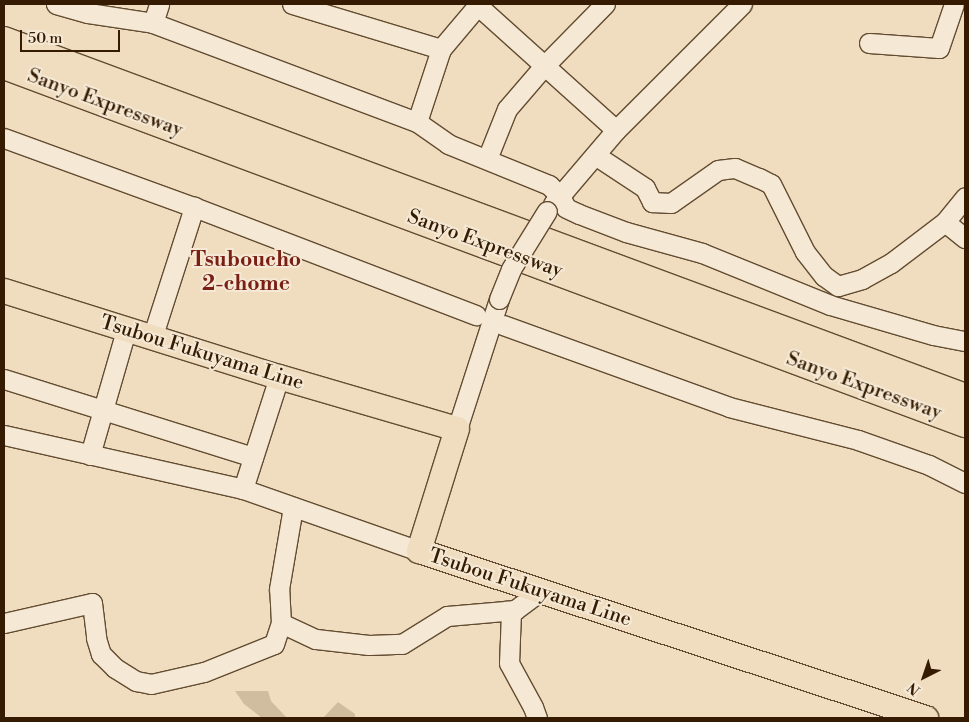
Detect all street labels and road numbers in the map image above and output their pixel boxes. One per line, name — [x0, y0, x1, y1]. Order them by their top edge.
street label: Sanyo Expressway — [24, 64, 186, 142]
street label: Sanyo Expressway — [404, 205, 566, 283]
street label: Tsubou Fukuyama Line — [97, 311, 307, 395]
street label: Sanyo Expressway — [783, 347, 945, 425]
street label: Tsubou Fukuyama Line — [426, 544, 634, 632]

